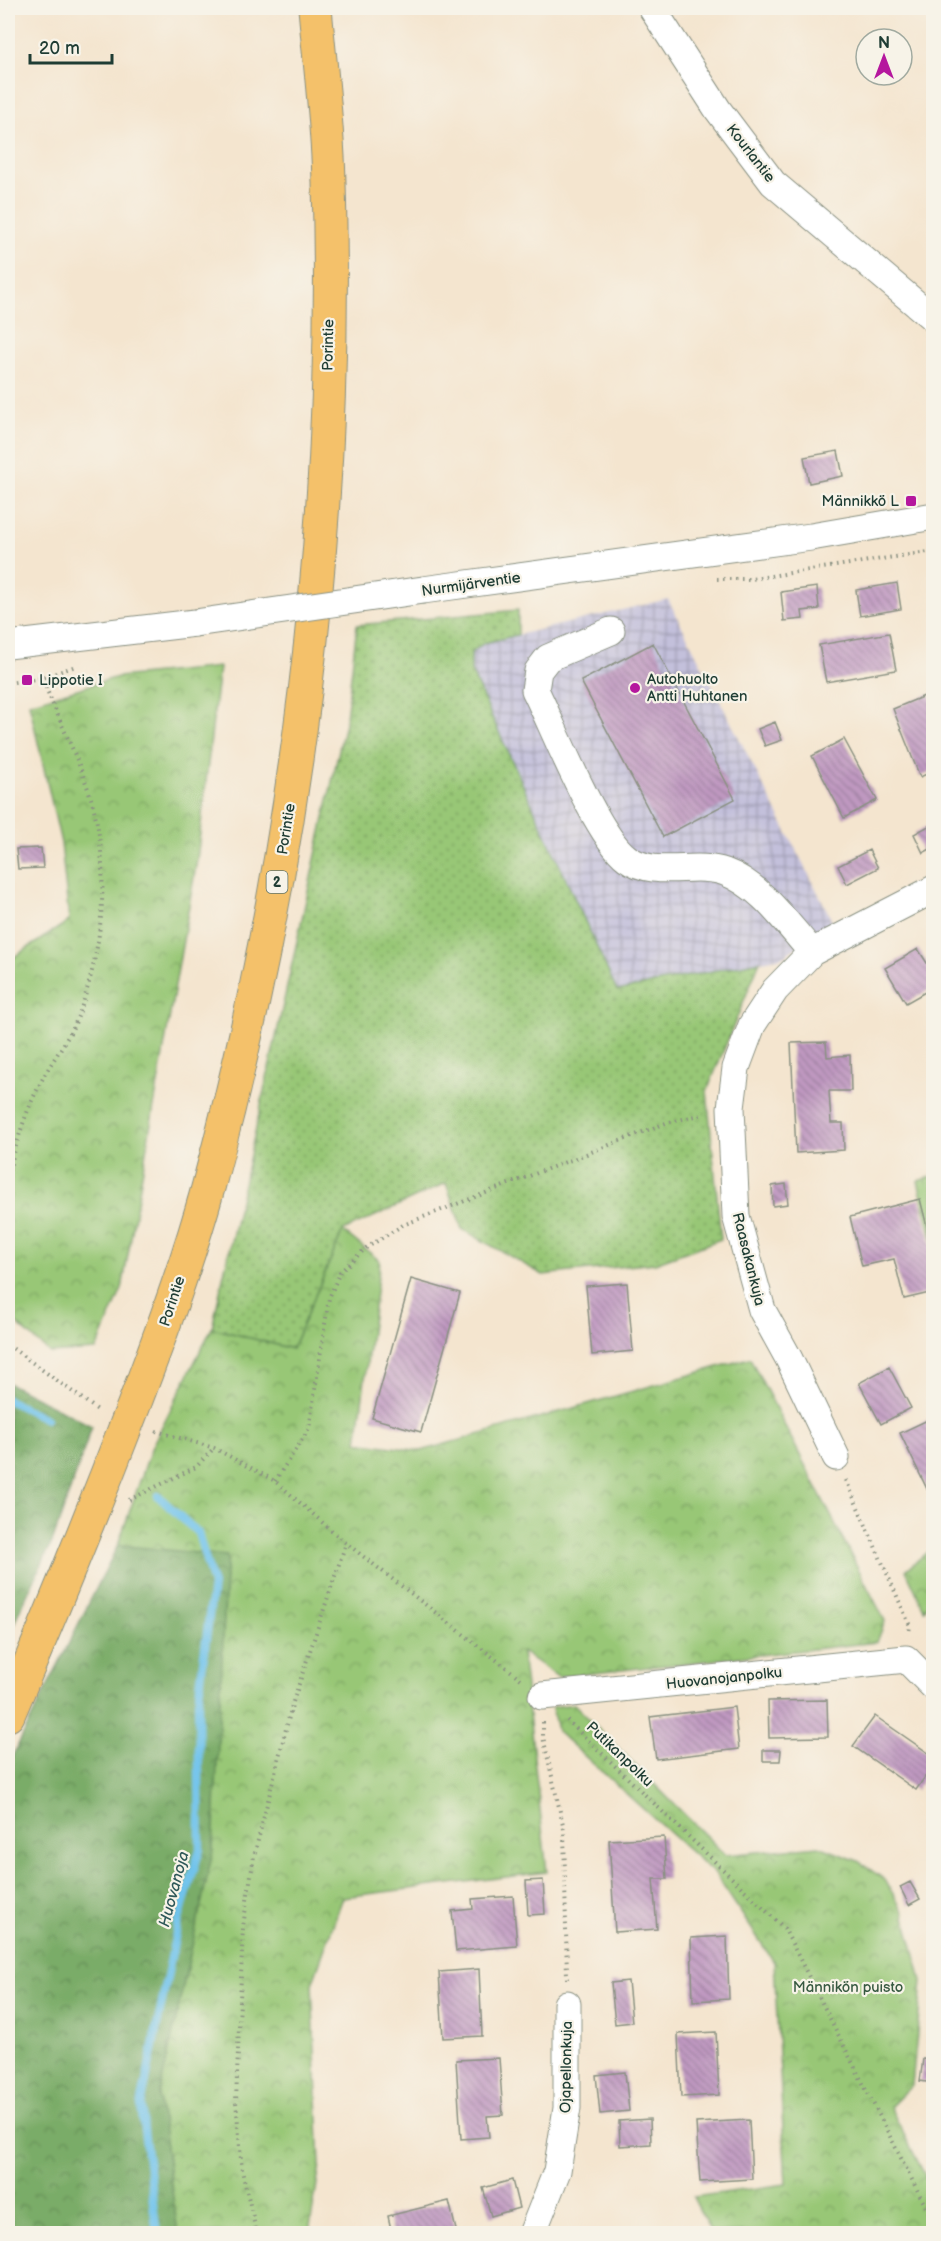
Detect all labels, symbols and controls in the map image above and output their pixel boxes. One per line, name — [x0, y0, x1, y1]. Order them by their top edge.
scale bar — [30, 27, 112, 65]
north arrow — [854, 27, 914, 87]
text: N — [878, 34, 890, 53]
text: 20 m — [39, 38, 80, 59]
street label: Kourlantie — [722, 120, 779, 186]
street label: Porintie — [319, 319, 338, 371]
place label: Männikkö L — [822, 492, 899, 511]
marker: Männikkö L — [904, 494, 918, 508]
street label: Nurmijärventie — [420, 568, 522, 601]
place label: Autohuolto Antti Huhtanen — [647, 670, 747, 706]
place label: Lippotie I — [39, 671, 103, 690]
marker: Lippotie I — [20, 673, 34, 687]
marker: Autohuolto Antti Huhtanen — [628, 681, 642, 695]
street label: Porintie — [273, 802, 300, 856]
road number: 2 — [266, 871, 288, 893]
street label: Raasakankuja — [728, 1211, 769, 1308]
street label: Porintie — [155, 1274, 190, 1329]
street label: Huovanojanpolku — [665, 1663, 783, 1694]
street label: Putikanpolku — [582, 1718, 657, 1791]
water label: Huovanoja — [155, 1849, 194, 1929]
park label: Männikön puisto — [793, 1978, 903, 1997]
street label: Ojapellonkuja — [556, 2021, 577, 2113]

